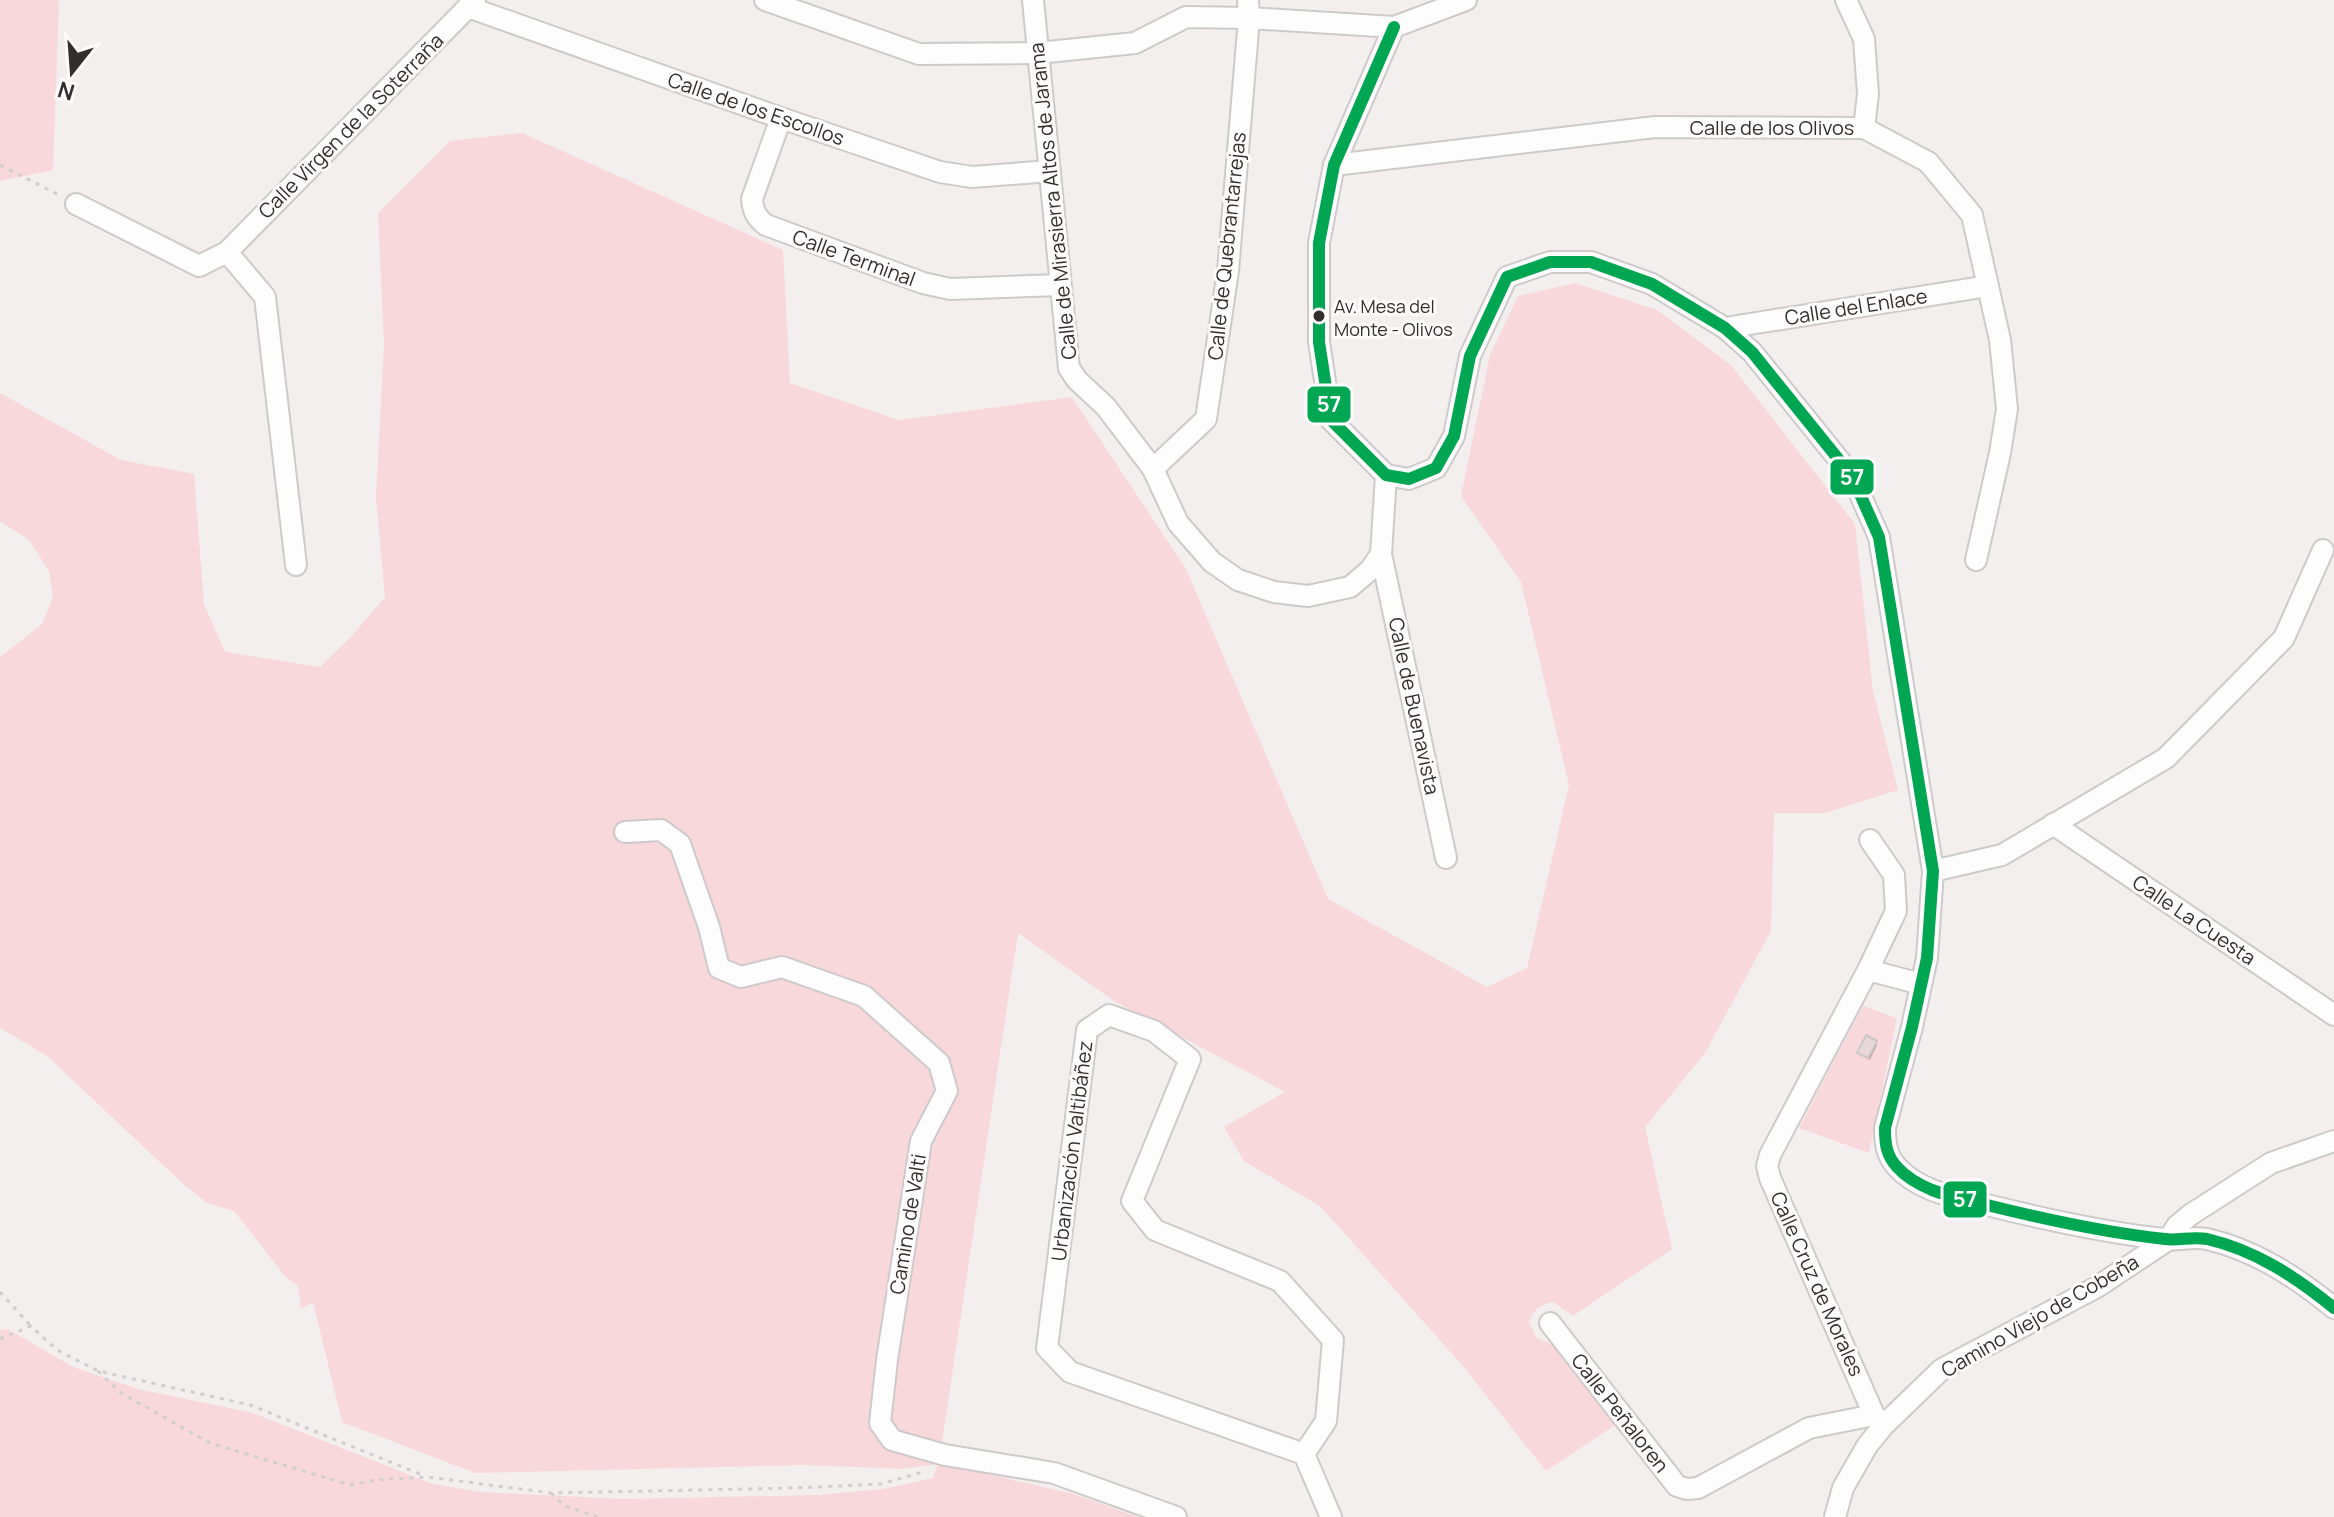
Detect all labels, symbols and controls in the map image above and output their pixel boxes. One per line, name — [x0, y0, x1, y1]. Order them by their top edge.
street label: Calle Virgen de la Soterraña — [252, 27, 449, 224]
north arrow — [32, 32, 112, 112]
street label: Calle de Mirasierra Altos de Jarama — [1022, 41, 1083, 361]
street label: Calle de los Escollos — [664, 66, 848, 151]
text: N — [54, 74, 78, 108]
street label: Calle de los Olivos — [1690, 114, 1854, 141]
street label: Calle de Quebrantarrejas — [1201, 131, 1252, 361]
street label: Calle Terminal — [789, 223, 919, 292]
street label: Calle del Enlace — [1783, 282, 1929, 331]
place label: Av. Mesa del Monte - Olivos — [1334, 294, 1453, 341]
marker: Av. Mesa del Monte - Olivos — [1311, 308, 1327, 324]
line badge: 57 — [1306, 385, 1352, 424]
text: 57 — [1317, 389, 1341, 419]
line badge: 57 — [1829, 458, 1875, 496]
text: 57 — [1840, 462, 1864, 492]
street label: Calle de Buenavista — [1383, 615, 1446, 797]
street label: Calle La Cuesta — [2127, 868, 2261, 971]
street label: Urbanización Valtibáñez — [1045, 1039, 1098, 1263]
street label: Camino de Valti — [883, 1152, 932, 1296]
line badge: 57 — [1942, 1180, 1988, 1219]
text: 57 — [1953, 1184, 1977, 1214]
street label: Calle Cruz de Morales — [1765, 1187, 1870, 1380]
street label: Camino Viejo de Cobeña — [1936, 1248, 2143, 1383]
street label: Calle Peñaloren — [1565, 1348, 1675, 1478]

